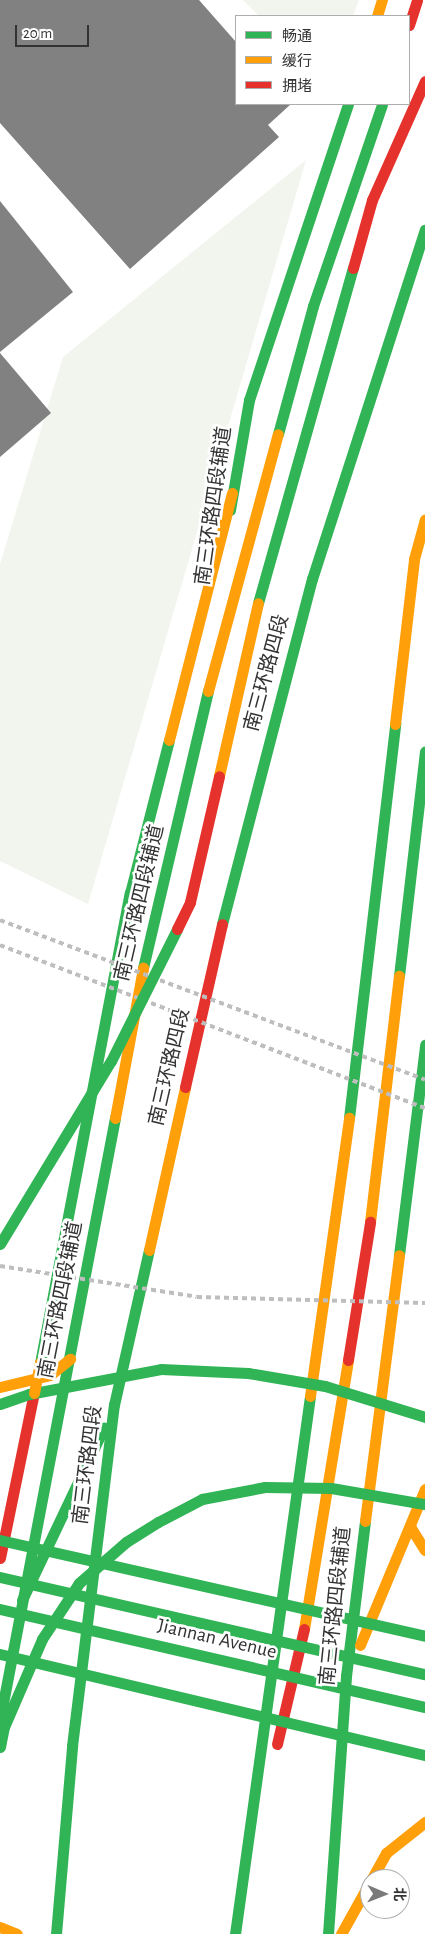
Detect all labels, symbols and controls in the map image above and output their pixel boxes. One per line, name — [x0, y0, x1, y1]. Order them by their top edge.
scale bar — [18, 15, 91, 47]
legend — [235, 15, 410, 105]
text: 20 m — [23, 26, 52, 41]
text: 畅通 — [282, 29, 312, 44]
text: 缓行 — [282, 54, 312, 69]
text: 拥堵 — [282, 79, 312, 94]
street label: 南三环路四段辅道 — [191, 425, 237, 587]
street label: 南三环路四段 — [240, 612, 294, 734]
street label: 南三环路四段辅道 — [110, 822, 170, 984]
street label: 南三环路四段 — [145, 1006, 195, 1128]
street label: 南三环路四段辅道 — [34, 1219, 88, 1381]
street label: 南三环路四段 — [69, 1404, 107, 1526]
street label: 南三环路四段辅道 — [316, 1525, 356, 1687]
street label: Jiannan Avenue — [155, 1614, 279, 1664]
north arrow — [360, 1869, 410, 1919]
text: 北 — [392, 1887, 406, 1901]

